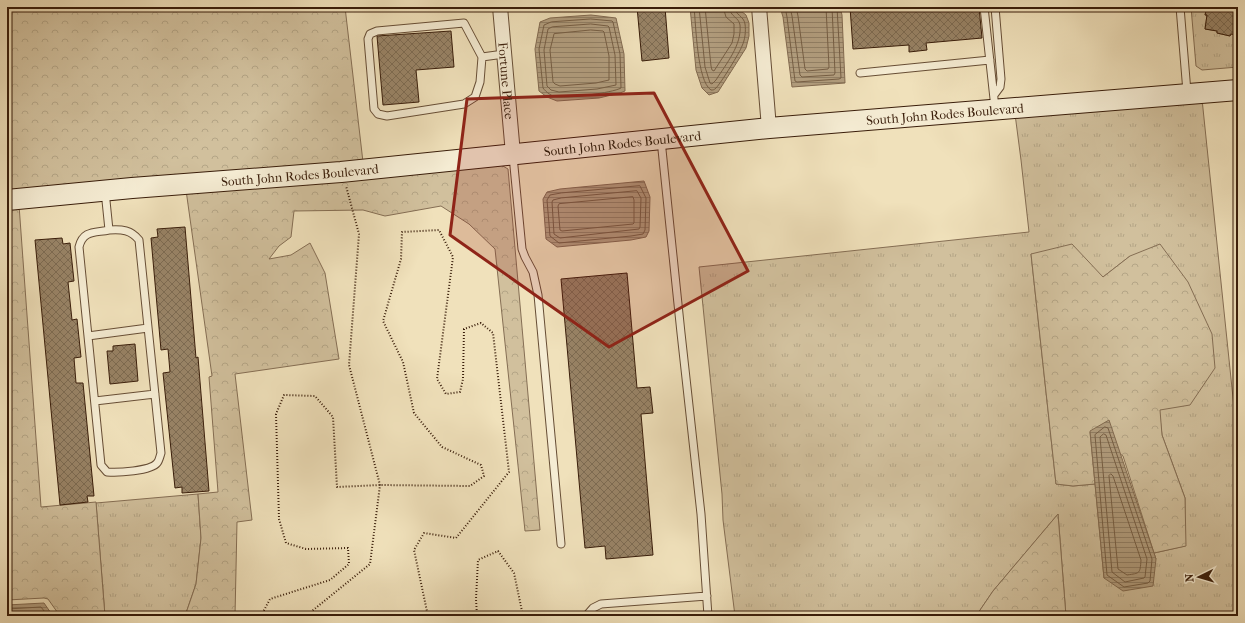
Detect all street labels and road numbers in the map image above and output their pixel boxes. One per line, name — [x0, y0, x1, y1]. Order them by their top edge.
street label: Fortune Place — [495, 42, 517, 121]
street label: South John Rodes Boulevard — [866, 100, 1025, 128]
street label: South John Rodes Boulevard — [543, 128, 703, 159]
street label: South John Rodes Boulevard — [221, 161, 380, 189]

